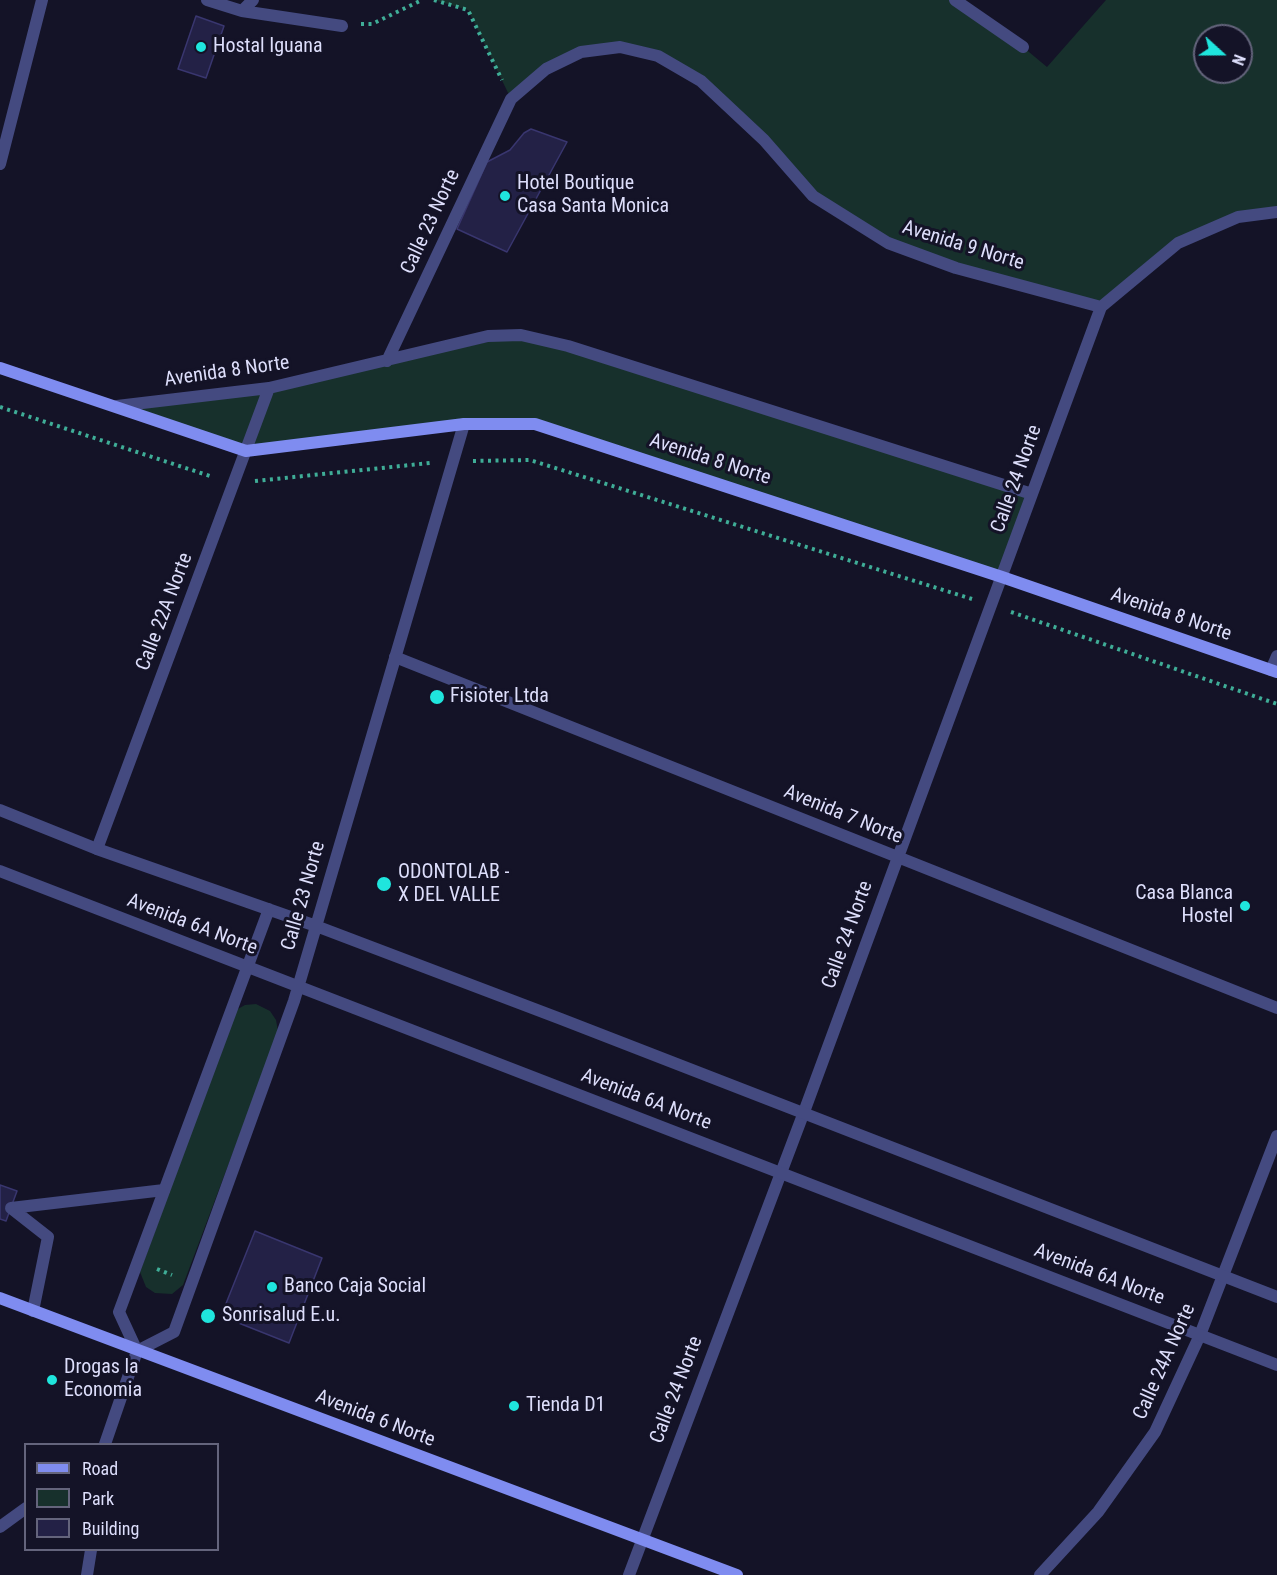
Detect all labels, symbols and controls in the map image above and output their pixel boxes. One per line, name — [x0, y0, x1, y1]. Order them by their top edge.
north arrow — [1193, 24, 1253, 84]
place label: Hostal Iguana — [213, 35, 323, 59]
marker: Hostal Iguana — [194, 40, 208, 54]
text: N — [1228, 52, 1249, 68]
street label: Calle 23 Norte — [396, 166, 466, 278]
place label: Hotel Boutique Casa Santa Monica — [517, 172, 669, 219]
marker: Hotel Boutique Casa Santa Monica — [498, 189, 512, 203]
street label: Avenida 9 Norte — [899, 216, 1027, 276]
street label: Avenida 8 Norte — [163, 351, 291, 393]
street label: Calle 24 Norte — [986, 422, 1048, 536]
street label: Avenida 8 Norte — [646, 429, 774, 491]
street label: Calle 22A Norte — [132, 550, 198, 674]
street label: Avenida 8 Norte — [1108, 583, 1234, 647]
place label: Fisioter Ltda — [450, 685, 549, 709]
marker: Fisioter Ltda — [428, 688, 446, 706]
street label: Avenida 7 Norte — [780, 780, 906, 850]
street label: Calle 23 Norte — [277, 839, 331, 953]
place label: ODONTOLAB - X DEL VALLE — [398, 861, 509, 908]
marker: ODONTOLAB - X DEL VALLE — [375, 875, 393, 893]
street label: Calle 24 Norte — [817, 878, 879, 992]
place label: Casa Blanca Hostel — [1135, 882, 1233, 929]
street label: Avenida 6A Norte — [124, 889, 260, 961]
marker: Casa Blanca Hostel — [1238, 899, 1252, 913]
street label: Avenida 6A Norte — [578, 1064, 714, 1136]
street label: Avenida 6A Norte — [1031, 1239, 1167, 1311]
place label: Banco Caja Social — [284, 1275, 426, 1299]
marker: Banco Caja Social — [265, 1280, 279, 1294]
street label: Calle 24A Norte — [1129, 1300, 1201, 1424]
place label: Sonrisalud E.u. — [222, 1304, 340, 1328]
marker: Sonrisalud E.u. — [199, 1307, 217, 1325]
street label: Calle 24 Norte — [646, 1333, 708, 1447]
place label: Drogas la Economia — [64, 1356, 142, 1403]
marker: Drogas la Economia — [45, 1373, 59, 1387]
street label: Avenida 6 Norte — [312, 1385, 438, 1453]
place label: Tienda D1 — [526, 1394, 605, 1418]
marker: Tienda D1 — [507, 1399, 521, 1413]
legend — [24, 1443, 219, 1551]
text: Road — [82, 1458, 118, 1479]
text: Park — [82, 1488, 114, 1509]
text: Building — [82, 1518, 139, 1539]

